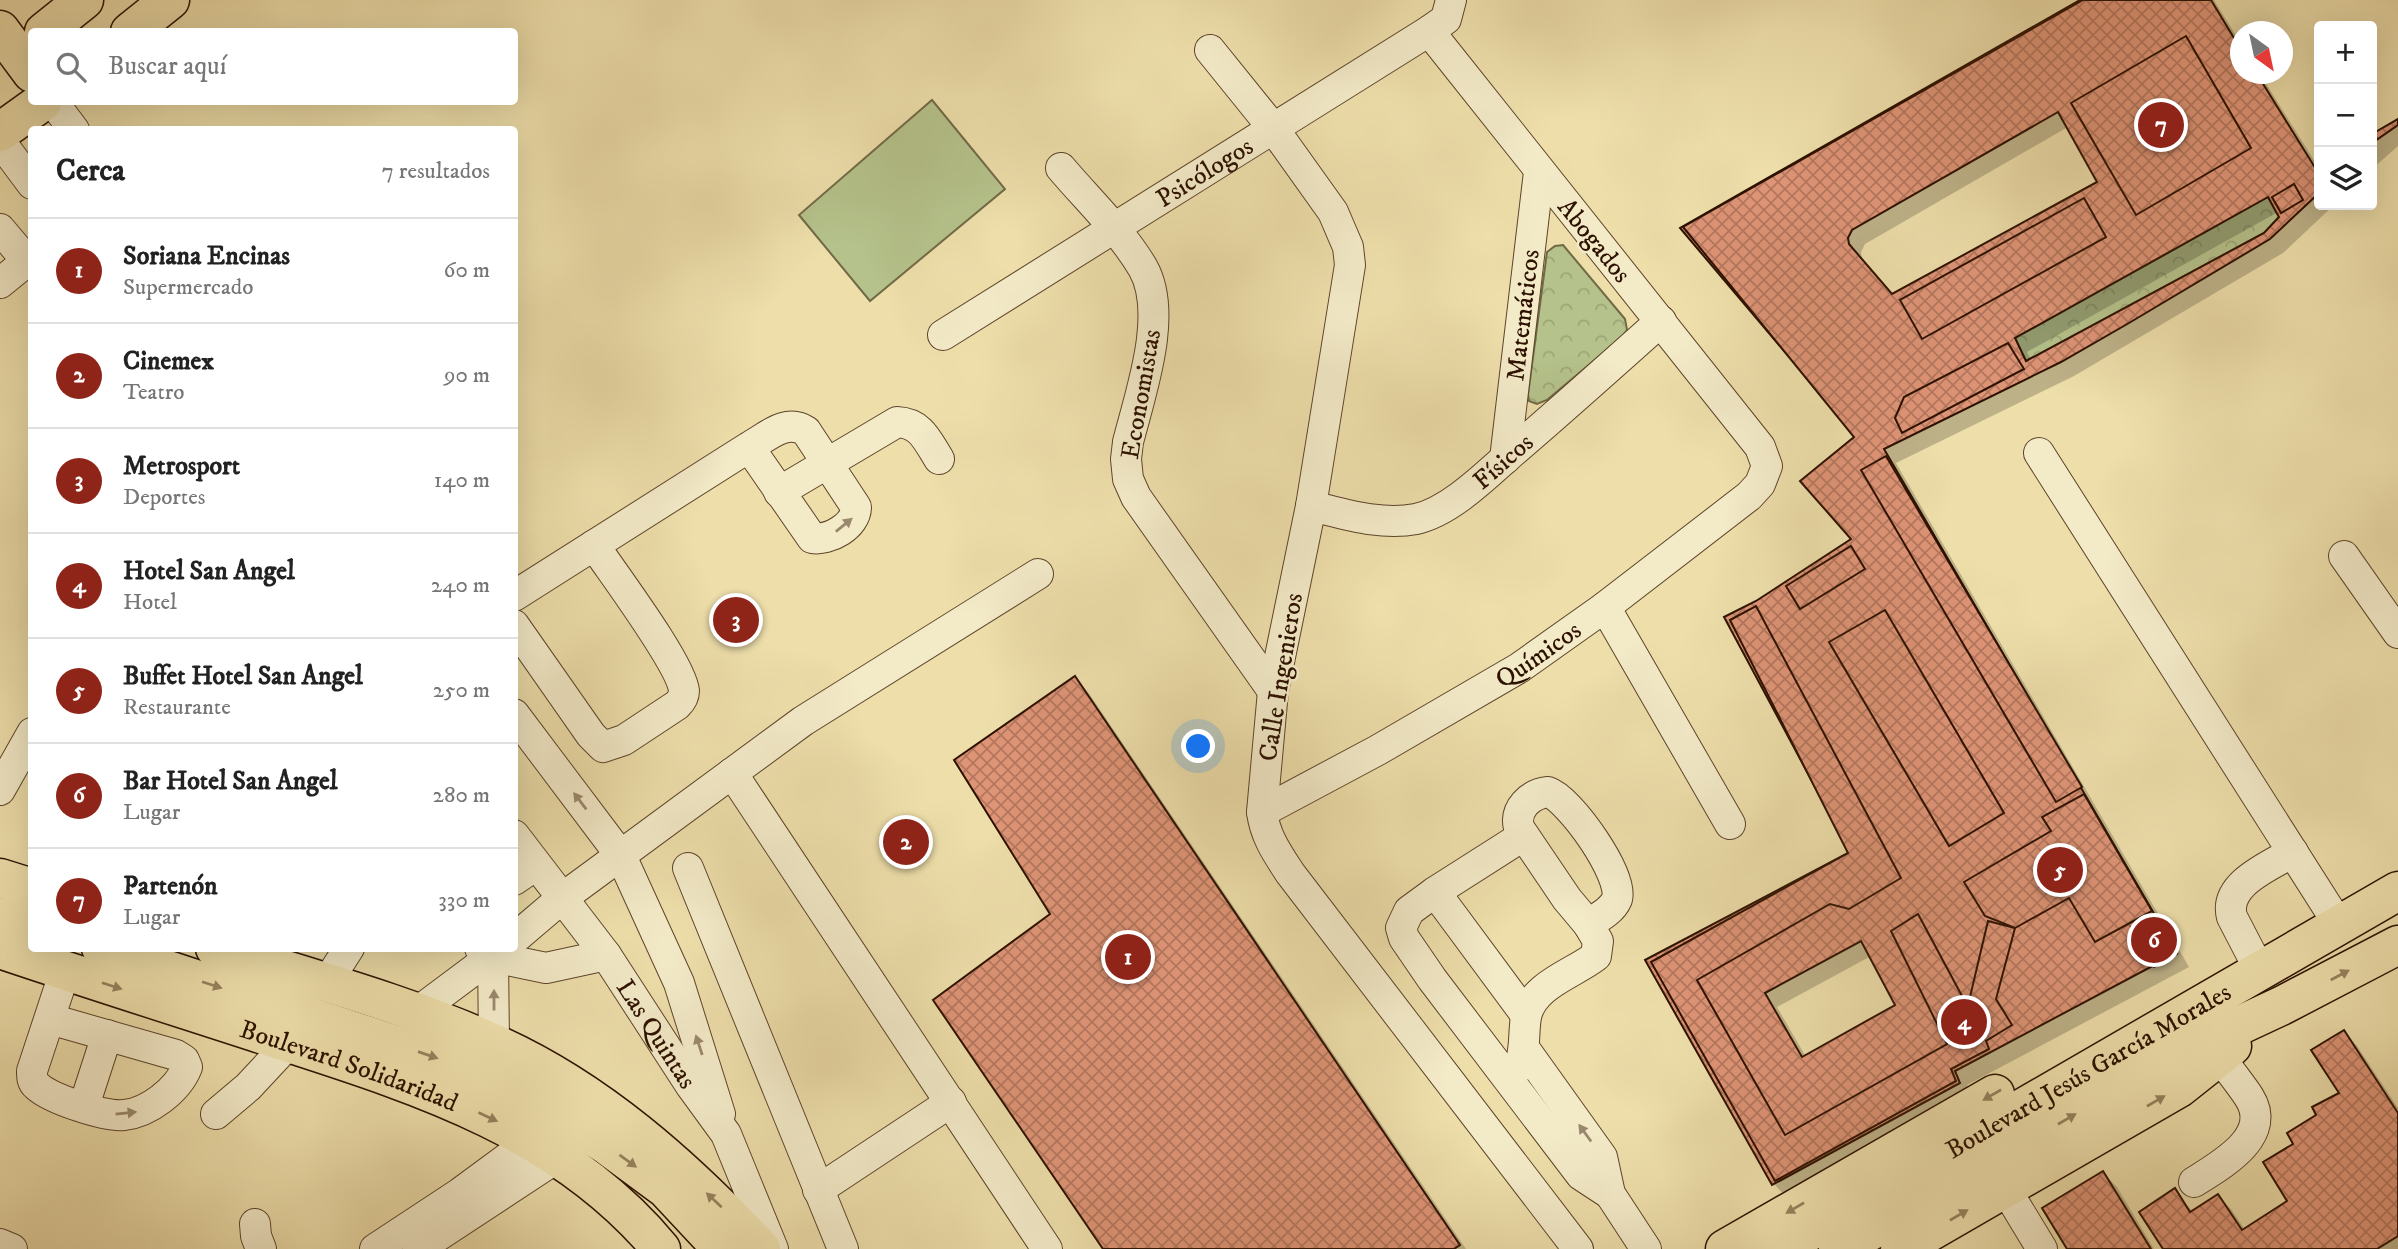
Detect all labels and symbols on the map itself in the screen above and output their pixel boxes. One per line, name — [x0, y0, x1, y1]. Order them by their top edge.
north arrow — [2230, 21, 2293, 84]
pin: 7 — [2138, 99, 2184, 151]
street label: Psicólogos — [1150, 130, 1260, 216]
street label: Abogados — [1550, 192, 1638, 290]
street label: Matemáticos — [1499, 248, 1548, 383]
street label: Economistas — [1114, 327, 1169, 462]
street label: Físicos — [1467, 426, 1541, 498]
one-way arrow — [835, 518, 853, 533]
street label: Calle Ingenieros — [1252, 591, 1311, 764]
pin: 3 — [713, 594, 759, 646]
street label: Químicos — [1490, 614, 1588, 696]
your location — [1181, 729, 1215, 763]
one-way arrow — [574, 792, 588, 810]
pin: 2 — [883, 816, 929, 868]
pin: 5 — [2037, 844, 2083, 896]
pin: 6 — [2131, 914, 2177, 966]
pin: 1 — [1105, 931, 1151, 983]
one-way arrow — [2330, 970, 2350, 982]
street label: Las Quintas — [608, 973, 703, 1096]
street label: Boulevard Jesús García Morales — [1940, 976, 2237, 1167]
one-way arrow — [202, 980, 223, 991]
one-way arrow — [101, 981, 122, 991]
one-way arrow — [488, 989, 500, 1011]
pin: 4 — [1941, 996, 1987, 1048]
street label: Boulevard Solidaridad — [235, 1013, 463, 1120]
one-way arrow — [693, 1035, 704, 1056]
one-way arrow — [418, 1050, 439, 1061]
one-way arrow — [1983, 1089, 2002, 1101]
one-way arrow — [2146, 1095, 2165, 1107]
one-way arrow — [115, 1108, 137, 1119]
one-way arrow — [478, 1111, 498, 1123]
one-way arrow — [2058, 1113, 2077, 1125]
one-way arrow — [1578, 1124, 1592, 1142]
one-way arrow — [619, 1154, 637, 1169]
one-way arrow — [705, 1192, 723, 1208]
one-way arrow — [1785, 1202, 1805, 1214]
one-way arrow — [1949, 1209, 1968, 1221]

